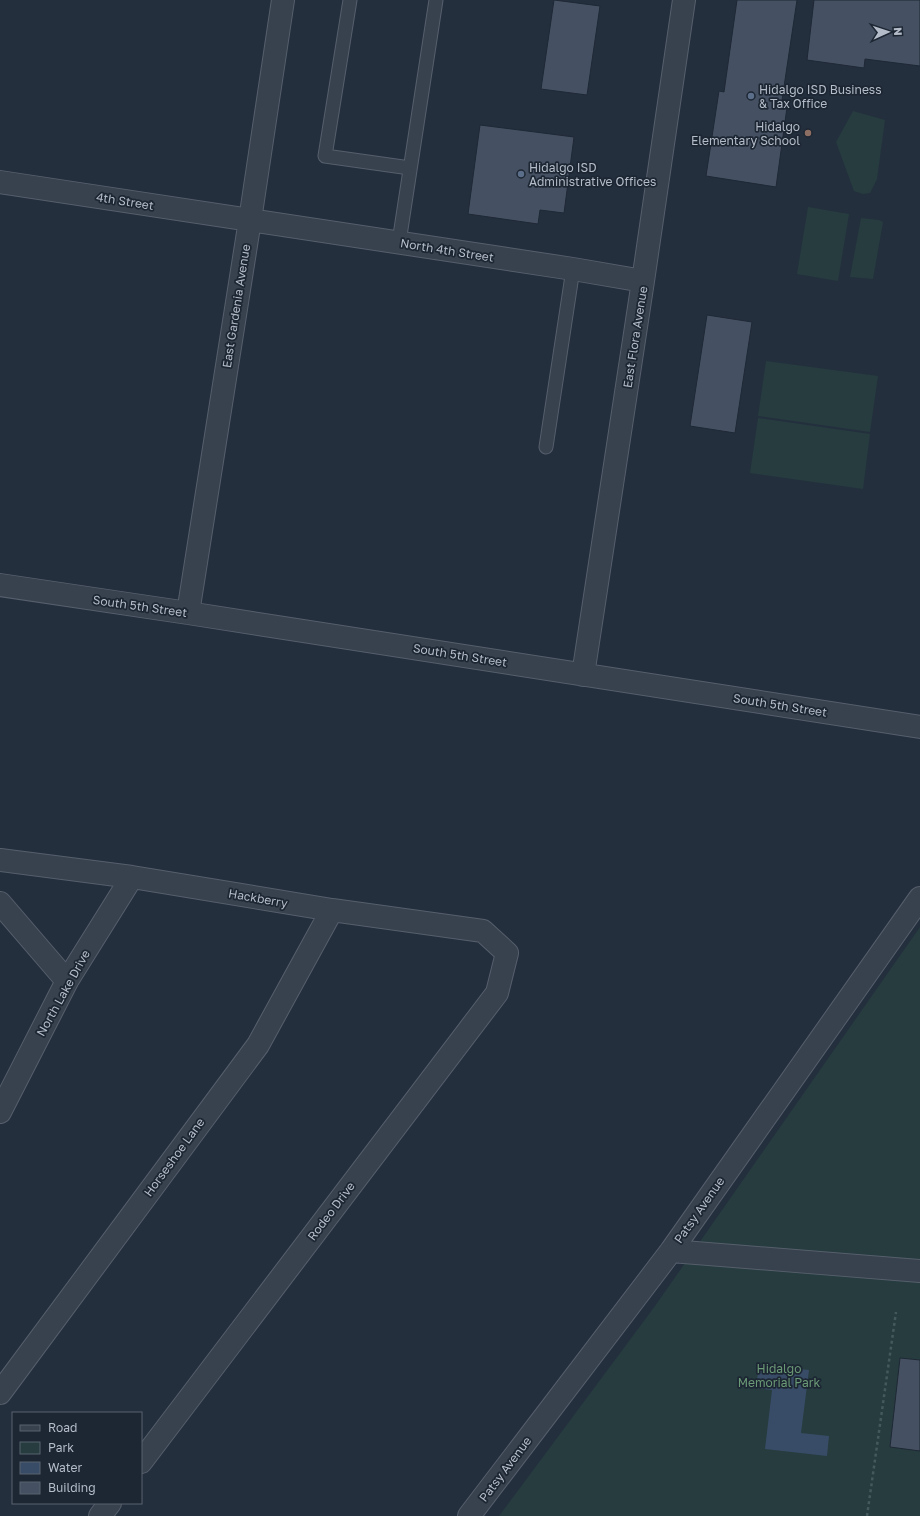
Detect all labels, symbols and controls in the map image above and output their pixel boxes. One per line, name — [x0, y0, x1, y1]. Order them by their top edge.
north arrow — [868, 12, 908, 52]
text: N — [892, 27, 905, 36]
place label: Hidalgo ISD Business & Tax Office — [759, 82, 882, 111]
marker: Hidalgo ISD Business & Tax Office — [746, 91, 756, 101]
place label: Hidalgo Elementary School — [691, 119, 800, 148]
marker: Hidalgo Elementary School — [803, 128, 813, 138]
place label: Hidalgo ISD Administrative Offices — [529, 160, 656, 189]
marker: Hidalgo ISD Administrative Offices — [516, 169, 526, 179]
street label: 4th Street — [95, 189, 155, 213]
street label: North 4th Street — [399, 235, 495, 265]
street label: East Gardenia Avenue — [219, 243, 253, 369]
street label: East Flora Avenue — [620, 285, 650, 389]
street label: South 5th Street — [92, 592, 188, 620]
street label: South 5th Street — [412, 640, 508, 670]
street label: South 5th Street — [732, 690, 828, 720]
street label: Hackberry — [227, 885, 289, 911]
street label: North Lake Drive — [33, 947, 93, 1039]
street label: Horseshoe Lane — [141, 1115, 208, 1199]
street label: Patsy Avenue — [671, 1174, 727, 1246]
street label: Rodeo Drive — [304, 1179, 358, 1243]
park label: Hidalgo Memorial Park — [738, 1361, 821, 1390]
legend — [12, 1412, 142, 1504]
text: Road — [48, 1420, 77, 1435]
street label: Patsy Avenue — [476, 1433, 534, 1505]
text: Park — [48, 1440, 74, 1455]
text: Water — [48, 1460, 82, 1475]
text: Building — [48, 1480, 96, 1495]

